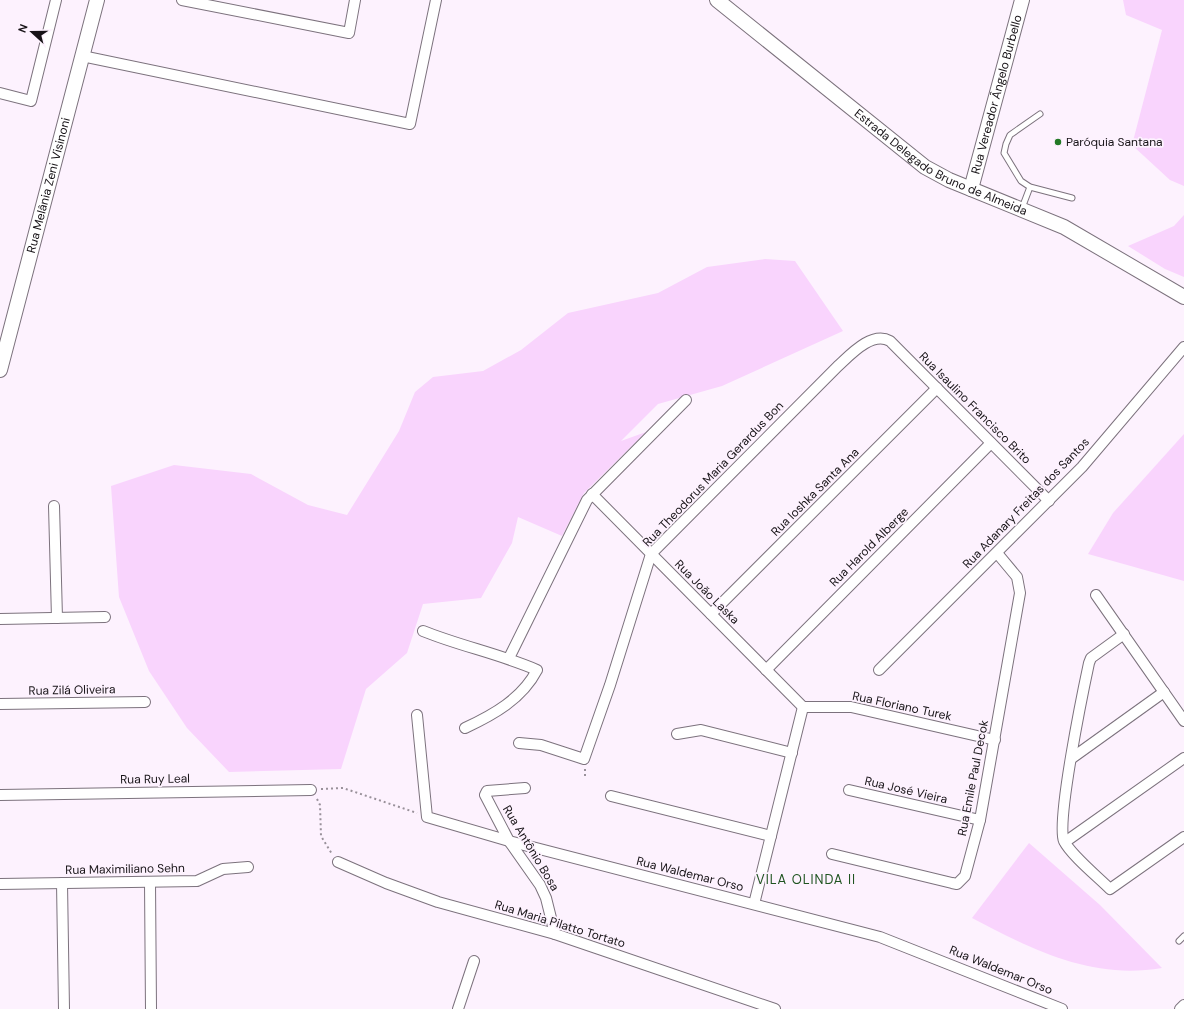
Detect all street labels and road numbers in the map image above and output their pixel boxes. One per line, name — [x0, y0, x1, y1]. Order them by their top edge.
street label: Rua Vereador Ângelo Burbello — [967, 13, 1026, 176]
street label: Estrada Delegado Bruno de Almeida — [851, 105, 1030, 219]
street label: Rua Melânia Zeni Visinoni — [23, 116, 74, 255]
street label: Rua Isaulino Francisco Brito — [916, 349, 1034, 467]
street label: Rua Theodorus Maria Gerardus Bon — [639, 398, 787, 550]
street label: Rua Adanary Freitas dos Santos — [959, 434, 1093, 572]
street label: Rua Ioshka Santa Ana — [767, 444, 863, 540]
street label: Rua Harold Alberge — [826, 504, 912, 590]
street label: Rua João Laska — [671, 556, 743, 628]
street label: Rua Zilá Oliveira — [28, 681, 116, 699]
street label: Rua Floriano Turek — [851, 688, 953, 724]
street label: Rua Emile Paul Decok — [954, 719, 992, 837]
street label: Rua Ruy Leal — [120, 770, 190, 788]
street label: Rua José Vieira — [863, 773, 949, 807]
street label: Rua Antônio Bosa — [499, 802, 563, 894]
street label: Rua Waldemar Orso — [635, 853, 745, 895]
street label: Rua Maximiliano Sehn — [65, 860, 185, 878]
street label: Rua Maria Pilatto Tortato — [493, 897, 627, 951]
street label: Rua Waldemar Orso — [947, 942, 1055, 998]

